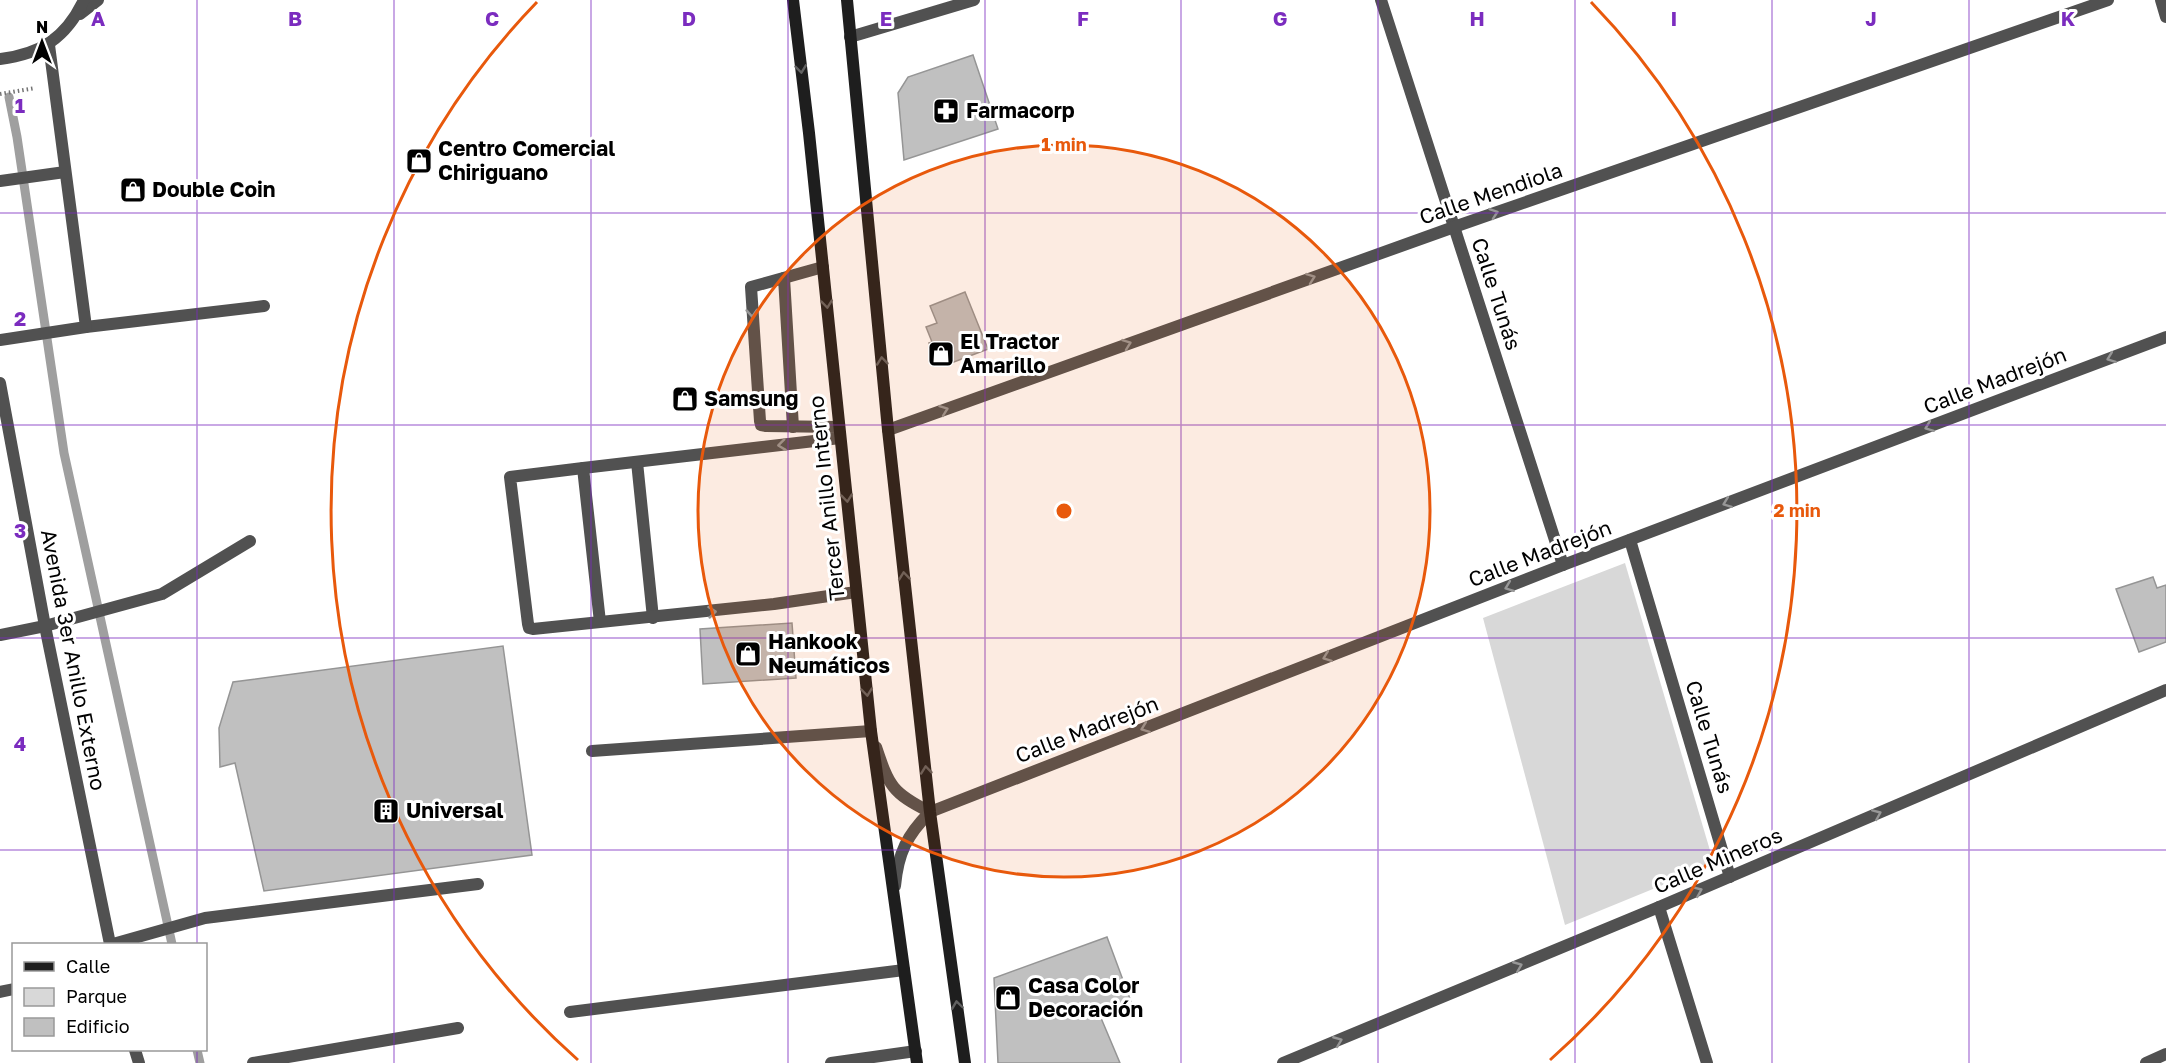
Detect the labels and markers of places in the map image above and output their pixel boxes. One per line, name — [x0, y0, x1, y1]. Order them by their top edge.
pharmacy icon: Farmacorp — [931, 96, 961, 126]
place label: Farmacorp — [966, 97, 1075, 123]
place label: Centro Comercial Chiriguano — [438, 135, 615, 185]
shop icon: Centro Comercial Chiriguano — [404, 146, 434, 176]
shop icon: Double Coin — [118, 175, 148, 205]
place label: Double Coin — [152, 176, 276, 202]
place label: El Tractor Amarillo — [960, 328, 1060, 378]
shop icon: El Tractor Amarillo — [926, 339, 956, 369]
shop icon: Samsung — [670, 384, 700, 414]
place label: Samsung — [704, 385, 799, 411]
centre of rings — [1054, 501, 1074, 521]
place label: Hankook Neumáticos — [768, 628, 890, 678]
shop icon: Hankook Neumáticos — [733, 639, 763, 669]
building icon: Universal — [371, 796, 401, 826]
place label: Universal — [406, 797, 504, 823]
place label: Casa Color Decoración — [1028, 972, 1143, 1022]
shop icon: Casa Color Decoración — [993, 983, 1023, 1013]

